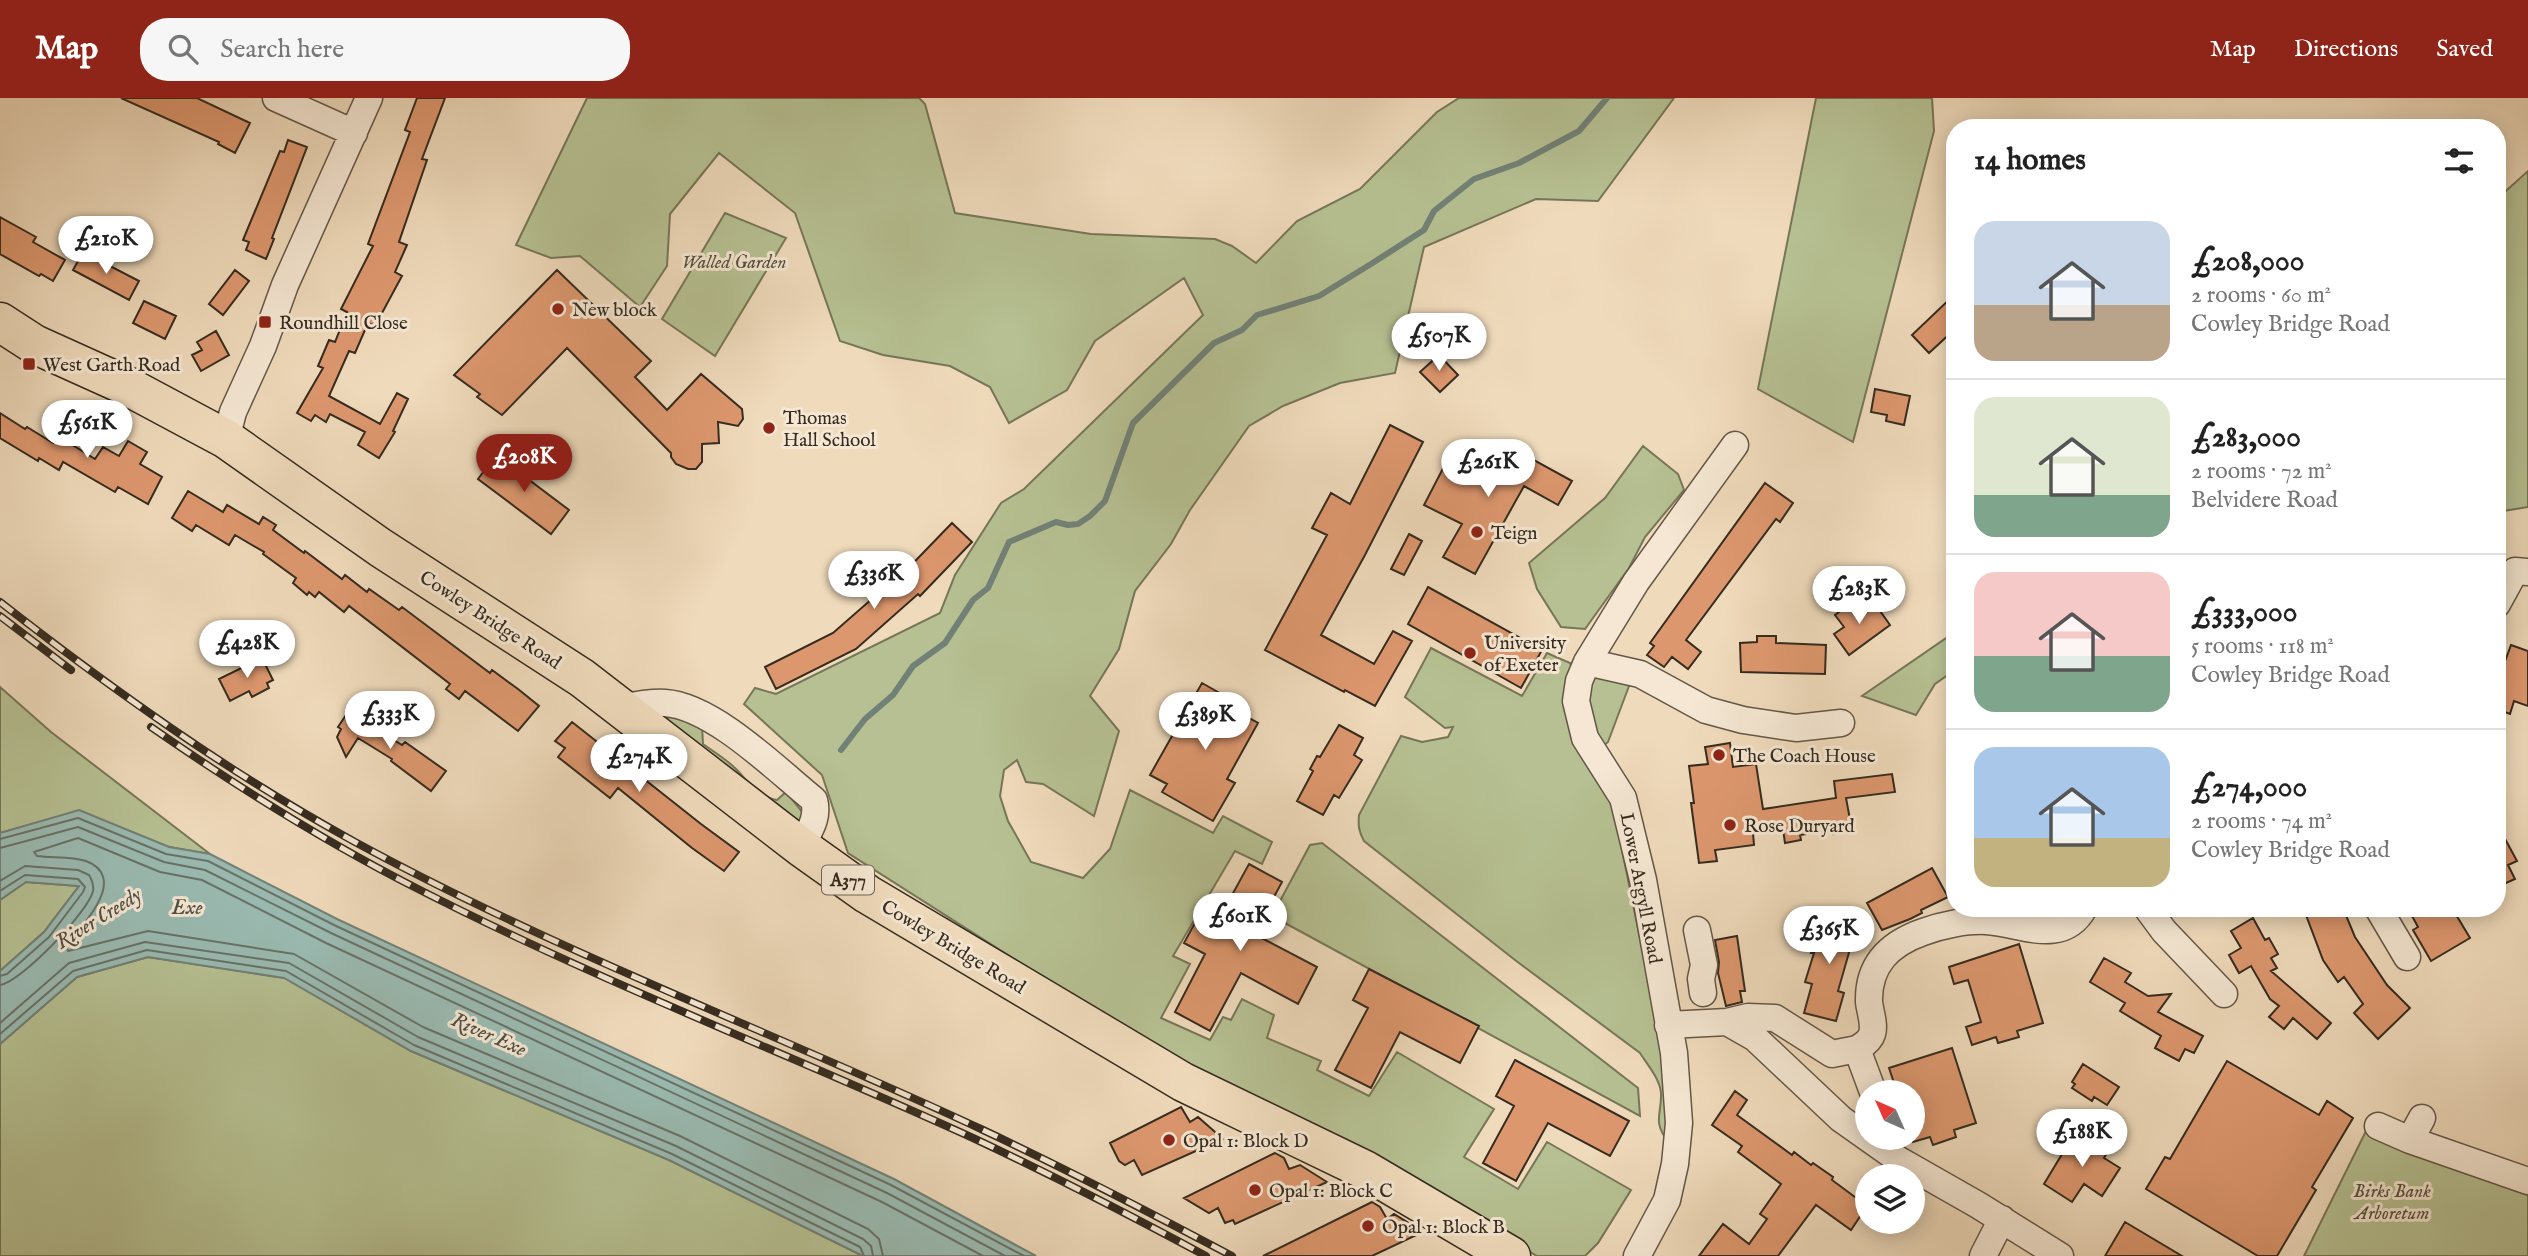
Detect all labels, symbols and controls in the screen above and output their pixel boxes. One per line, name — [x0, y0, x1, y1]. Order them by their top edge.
search box — [140, 18, 630, 81]
text: Map — [35, 28, 98, 70]
icon: search — [164, 30, 202, 68]
text: Search here — [220, 33, 344, 66]
text: Map — [2210, 34, 2256, 65]
text: Directions — [2294, 34, 2398, 65]
text: Saved — [2436, 34, 2493, 65]
text: 14 homes — [1974, 142, 2086, 180]
icon: filters — [2440, 142, 2478, 180]
pin: £210K — [57, 216, 155, 276]
text: £210K — [74, 224, 138, 253]
text: £208,000 — [2191, 243, 2305, 281]
icon: home — [2030, 249, 2114, 333]
park label: Walled Garden — [682, 251, 786, 275]
text: 2 rooms · 60 m² — [2191, 281, 2331, 310]
place label: New block — [572, 299, 658, 323]
marker: New block — [550, 301, 566, 317]
text: Cowley Bridge Road — [2191, 310, 2390, 339]
place label: Roundhill Close — [279, 312, 408, 336]
marker: Roundhill Close — [257, 314, 273, 330]
pin: £507K — [1390, 314, 1488, 373]
text: £507K — [1408, 321, 1470, 350]
place label: West Garth Road — [43, 354, 181, 378]
marker: West Garth Road — [21, 356, 37, 372]
pin: £561K — [38, 400, 136, 460]
place label: Thomas Hall School — [783, 407, 876, 453]
text: £561K — [58, 408, 116, 437]
text: £283,000 — [2191, 419, 2301, 457]
marker: Thomas Hall School — [761, 420, 777, 436]
icon: home — [2030, 425, 2114, 509]
pin: £208K — [475, 434, 573, 494]
pin: £261K — [1439, 440, 1537, 499]
text: £208K — [492, 442, 556, 471]
text: £261K — [1457, 447, 1519, 476]
text: 2 rooms · 72 m² — [2191, 457, 2332, 486]
text: Belvidere Road — [2191, 486, 2338, 515]
place label: Teign — [1491, 522, 1537, 546]
marker: Teign — [1469, 524, 1485, 540]
pin: £336K — [825, 552, 923, 611]
text: £336K — [844, 559, 904, 588]
street label: Cowley Bridge Road — [415, 566, 566, 676]
pin: £283K — [1810, 566, 1908, 626]
text: £283K — [1829, 574, 1889, 603]
text: £333,000 — [2191, 594, 2298, 632]
icon: home — [2030, 600, 2114, 684]
pin: £428K — [198, 620, 296, 680]
text: £428K — [215, 628, 279, 657]
place label: University of Exeter — [1484, 632, 1567, 678]
text: 5 rooms · 118 m² — [2191, 632, 2334, 661]
marker: University of Exeter — [1462, 645, 1478, 661]
text: Cowley Bridge Road — [2191, 661, 2390, 690]
pin: £333K — [341, 692, 439, 751]
pin: £389K — [1156, 692, 1254, 752]
text: £333K — [361, 699, 419, 728]
text: £389K — [1175, 700, 1235, 729]
pin: £274K — [590, 734, 688, 794]
text: £274K — [606, 742, 672, 771]
place label: The Coach House — [1733, 745, 1876, 769]
marker: The Coach House — [1711, 747, 1727, 763]
text: £274,000 — [2191, 769, 2307, 807]
icon: home — [2030, 775, 2114, 859]
text: 2 rooms · 74 m² — [2191, 807, 2332, 836]
street label: Lower Argyll Road — [1614, 811, 1667, 967]
place label: Rose Duryard — [1744, 815, 1856, 839]
marker: Rose Duryard — [1722, 817, 1738, 833]
text: Cowley Bridge Road — [2191, 836, 2390, 865]
road number: A377 — [822, 866, 874, 894]
water label: River Creedy — [51, 882, 147, 956]
pin: £601K — [1191, 894, 1289, 953]
water label: Exe — [170, 895, 203, 922]
street label: Cowley Bridge Road — [876, 895, 1030, 1001]
text: £601K — [1209, 901, 1271, 930]
pin: £365K — [1780, 906, 1878, 966]
text: £365K — [1799, 914, 1859, 943]
water label: River Exe — [447, 1007, 530, 1064]
north arrow — [1855, 1080, 1925, 1150]
map controls — [1855, 1080, 1925, 1234]
pin: £188K — [2033, 1110, 2131, 1169]
text: £188K — [2052, 1117, 2112, 1146]
place label: Opal 1: Block D — [1183, 1130, 1308, 1154]
marker: Opal 1: Block D — [1161, 1132, 1177, 1148]
button: layers — [1855, 1164, 1925, 1234]
place label: Opal 1: Block C — [1269, 1180, 1393, 1204]
park label: Birks Bank Arboretum — [2353, 1180, 2431, 1226]
marker: Opal 1: Block C — [1247, 1182, 1263, 1198]
place label: Opal 1: Block B — [1382, 1216, 1505, 1240]
marker: Opal 1: Block B — [1360, 1218, 1376, 1234]

